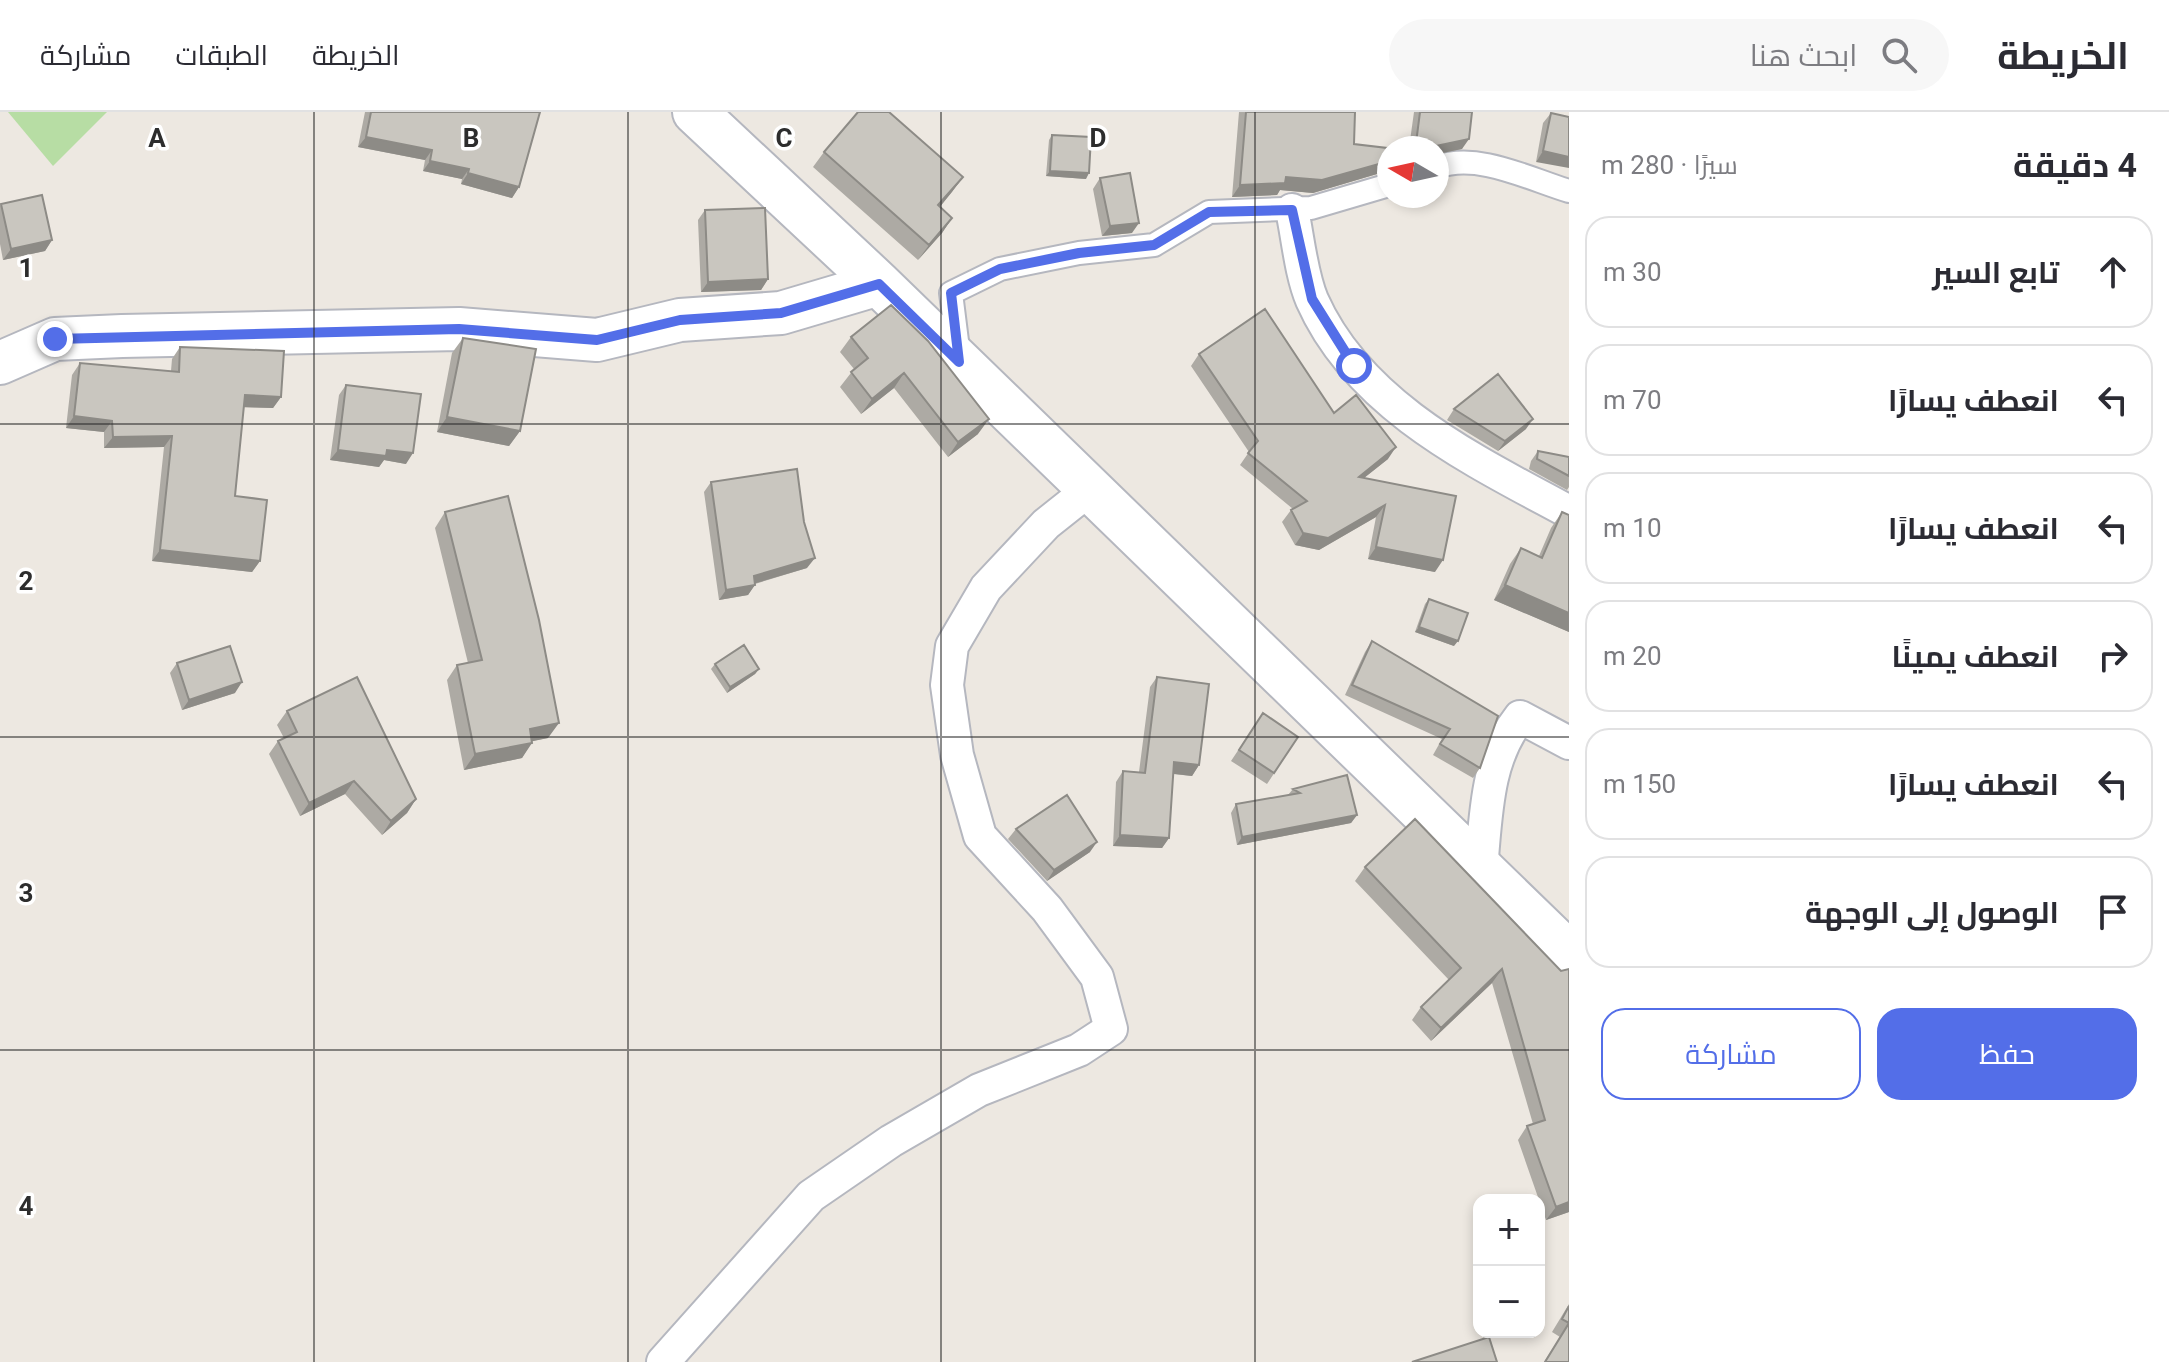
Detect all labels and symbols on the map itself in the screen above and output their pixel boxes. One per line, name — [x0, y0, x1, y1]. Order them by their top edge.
text: A — [148, 123, 166, 153]
text: B — [463, 123, 479, 153]
text: C — [775, 123, 793, 153]
text: D — [1090, 123, 1106, 153]
north arrow — [1377, 136, 1449, 208]
text: 1 — [19, 253, 33, 283]
route end — [37, 321, 73, 357]
route start — [1336, 348, 1372, 384]
text: 2 — [19, 566, 33, 596]
text: 3 — [19, 878, 33, 908]
text: 4 — [19, 1191, 34, 1221]

